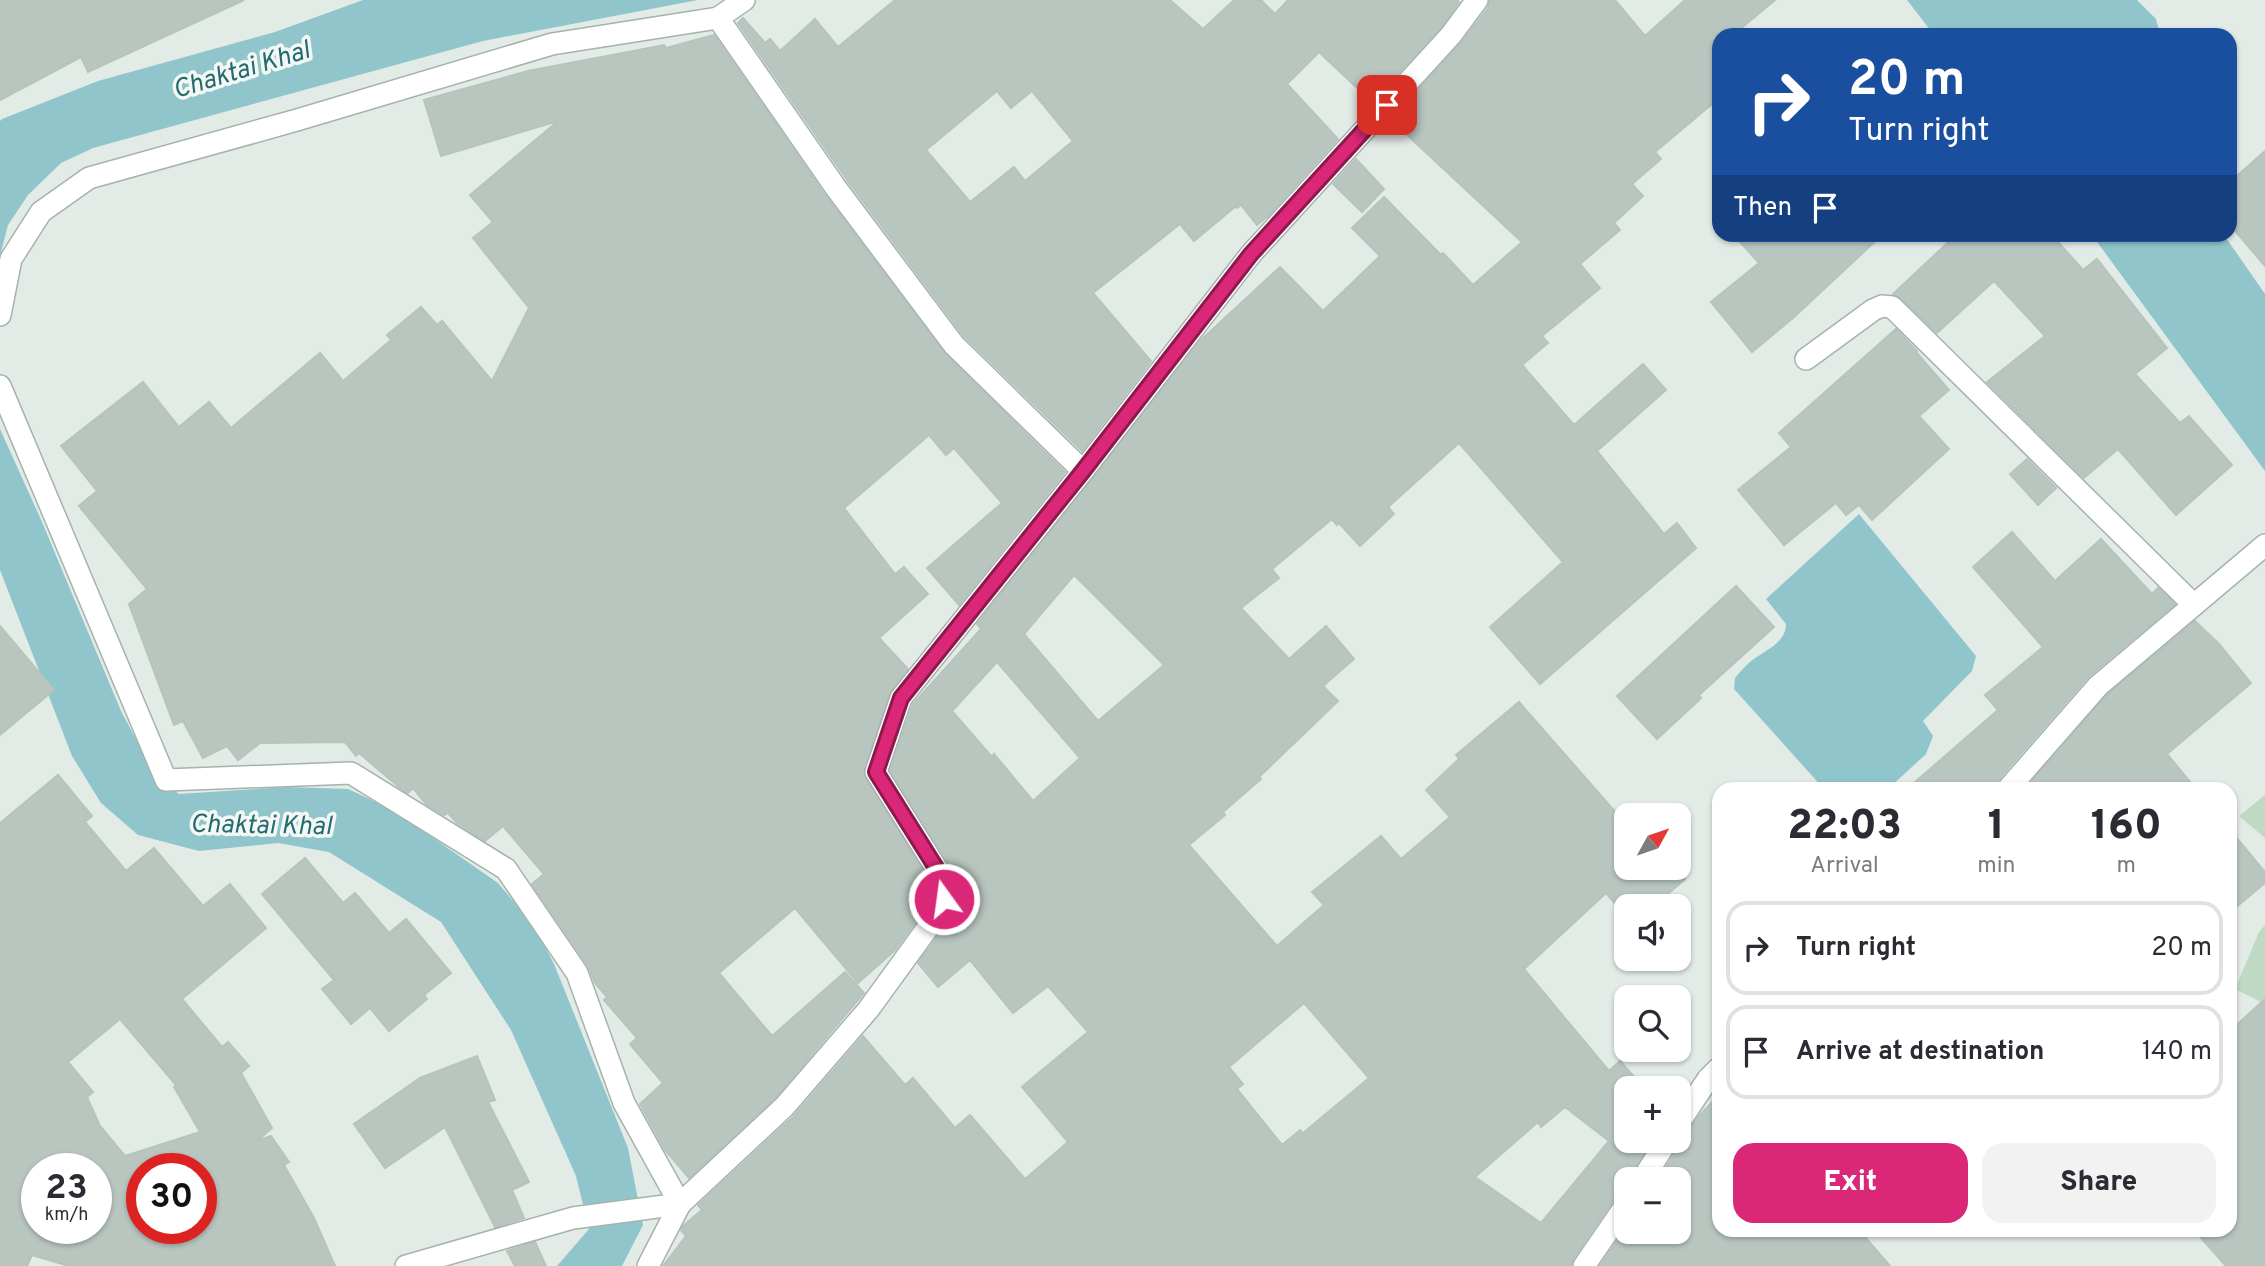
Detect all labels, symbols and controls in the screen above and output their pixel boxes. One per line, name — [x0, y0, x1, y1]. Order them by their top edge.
water label: Chaktai Khal — [169, 35, 316, 108]
text: 20 m — [1848, 51, 1965, 113]
icon: right — [1733, 56, 1824, 147]
pin — [1357, 75, 1417, 135]
icon: arrive — [1368, 86, 1406, 124]
text: Turn right — [1848, 112, 1990, 152]
icon: arrive — [1806, 189, 1844, 227]
text: Then — [1733, 192, 1792, 225]
text: 22:03 — [1787, 801, 1902, 854]
text: 1 — [1988, 801, 2005, 854]
text: 160 — [2091, 801, 2162, 854]
north arrow — [1614, 803, 1690, 880]
map controls — [1614, 803, 1691, 1244]
water label: Chaktai Khal — [190, 809, 333, 844]
text: Arrival — [1810, 852, 1879, 881]
text: min — [1977, 852, 2015, 881]
text: m — [2116, 852, 2136, 881]
position arrow — [907, 862, 981, 936]
button: sound — [1614, 894, 1691, 971]
icon: right — [1737, 929, 1775, 967]
text: Turn right — [1796, 932, 1916, 965]
text: 20 m — [2151, 932, 2212, 965]
button: search — [1614, 985, 1691, 1062]
icon: arrive — [1737, 1033, 1775, 1071]
text: Arrive at destination — [1796, 1036, 2044, 1069]
text: 140 m — [2142, 1036, 2212, 1069]
button: + — [1614, 1076, 1691, 1153]
button: Exit — [1733, 1143, 1968, 1223]
button: Share — [1982, 1143, 2216, 1223]
speed limit sign: 30 — [126, 1153, 217, 1244]
text: 23 — [45, 1167, 88, 1211]
button: − — [1614, 1167, 1691, 1244]
text: km/h — [45, 1204, 88, 1227]

